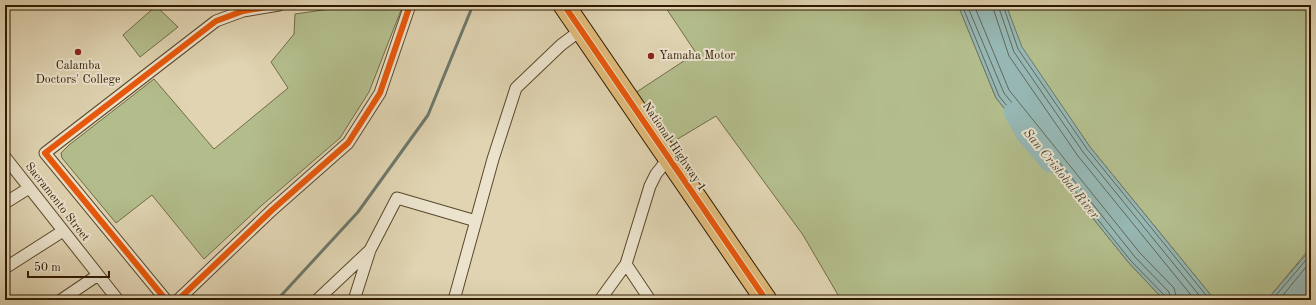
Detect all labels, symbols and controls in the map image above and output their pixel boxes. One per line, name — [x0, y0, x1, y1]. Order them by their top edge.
marker: Calamba Doctors' College — [73, 47, 83, 57]
place label: Yamaha Motor — [659, 50, 735, 62]
marker: Yamaha Motor — [646, 51, 656, 61]
place label: Calamba Doctors' College — [35, 60, 121, 86]
street label: National Highway 1 — [640, 100, 708, 194]
water label: San Cristobal River — [1021, 126, 1101, 222]
street label: Sacramento Street — [23, 160, 91, 244]
scale bar — [28, 253, 109, 279]
text: 50 m — [34, 261, 61, 274]

